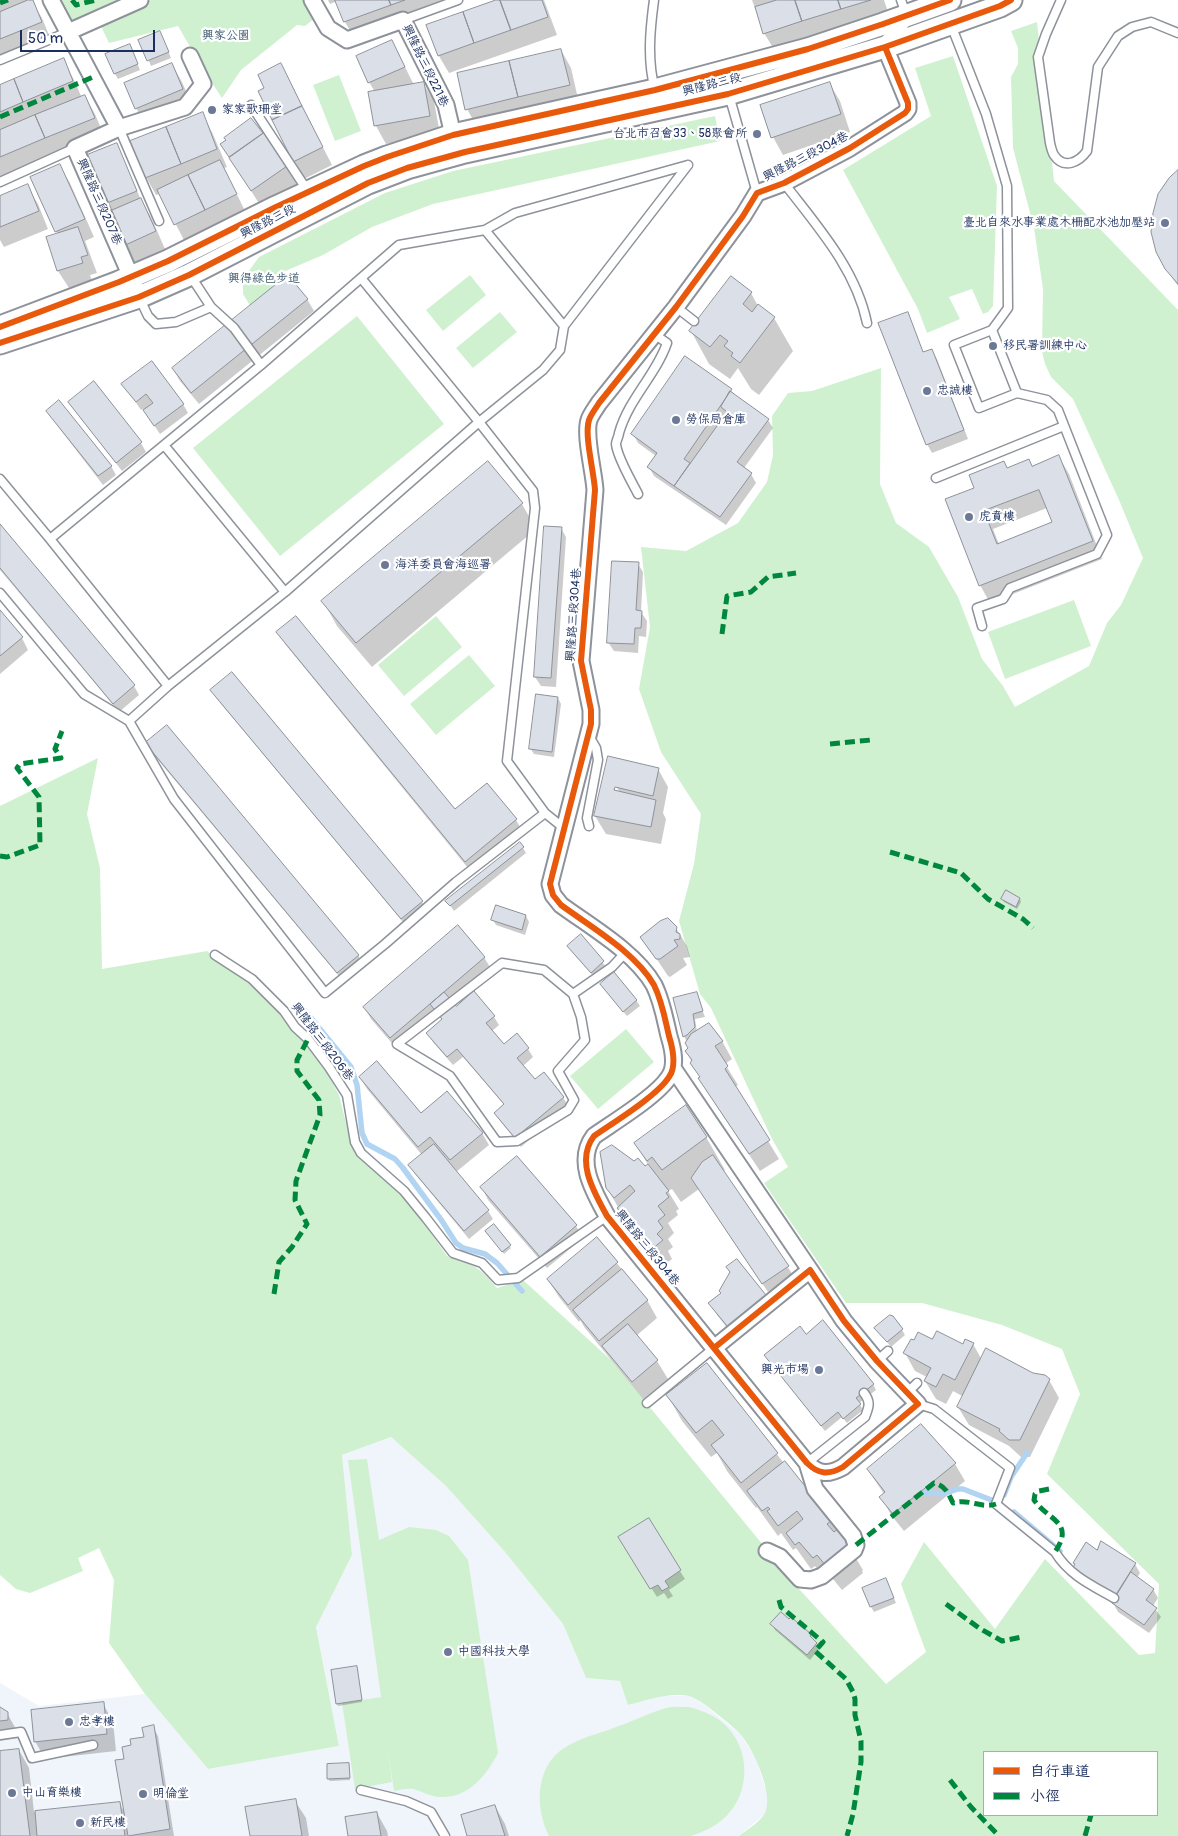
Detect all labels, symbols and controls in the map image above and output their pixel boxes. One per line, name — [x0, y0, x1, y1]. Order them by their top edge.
scale bar — [22, 20, 158, 52]
street label: 興隆路三段221巷 — [399, 22, 451, 110]
text: 50 m — [28, 29, 63, 48]
park label: 興家公園 — [202, 29, 250, 43]
street label: 興隆路三段 — [681, 71, 743, 99]
place label: 家家歌珊堂 — [222, 103, 282, 117]
marker: 家家歌珊堂 — [206, 104, 218, 116]
place label: 台北市召會33、58聚會所 — [613, 127, 747, 141]
marker: 台北市召會33、58聚會所 — [751, 128, 763, 140]
street label: 興隆路三段304巷 — [761, 129, 851, 185]
street label: 興隆路三段207巷 — [73, 156, 125, 248]
street label: 興隆路三段 — [238, 202, 298, 242]
place label: 臺北自來水事業處木柵配水池加壓站 — [963, 216, 1155, 230]
marker: 臺北自來水事業處木柵配水池加壓站 — [1159, 217, 1171, 229]
park label: 興得綠色步道 — [228, 272, 300, 286]
place label: 移民署訓練中心 — [1003, 339, 1087, 353]
marker: 移民署訓練中心 — [987, 340, 999, 352]
place label: 忠誠樓 — [937, 384, 973, 398]
marker: 忠誠樓 — [921, 385, 933, 397]
place label: 勞保局倉庫 — [686, 413, 746, 427]
marker: 勞保局倉庫 — [670, 414, 682, 426]
place label: 虎賁樓 — [979, 510, 1015, 524]
marker: 虎賁樓 — [963, 511, 975, 523]
place label: 海洋委員會海巡署 — [395, 558, 491, 572]
marker: 海洋委員會海巡署 — [379, 559, 391, 571]
street label: 興隆路三段304巷 — [564, 568, 584, 662]
street label: 興隆路三段206巷 — [288, 1000, 356, 1084]
street label: 興隆路三段304巷 — [612, 1207, 682, 1289]
place label: 興光市場 — [761, 1363, 809, 1377]
marker: 興光市場 — [813, 1364, 825, 1376]
place label: 中國科技大學 — [458, 1645, 530, 1659]
marker: 中國科技大學 — [442, 1646, 454, 1658]
place label: 忠孝樓 — [79, 1715, 115, 1729]
marker: 忠孝樓 — [63, 1716, 75, 1728]
legend — [983, 1751, 1158, 1816]
text: 自行車道 — [1030, 1762, 1090, 1781]
place label: 中山育樂樓 — [22, 1786, 82, 1800]
marker: 中山育樂樓 — [6, 1787, 18, 1799]
place label: 明倫堂 — [153, 1787, 189, 1801]
text: 小徑 — [1030, 1787, 1060, 1806]
marker: 明倫堂 — [137, 1788, 149, 1800]
place label: 新民樓 — [90, 1816, 126, 1830]
marker: 新民樓 — [74, 1817, 86, 1829]

